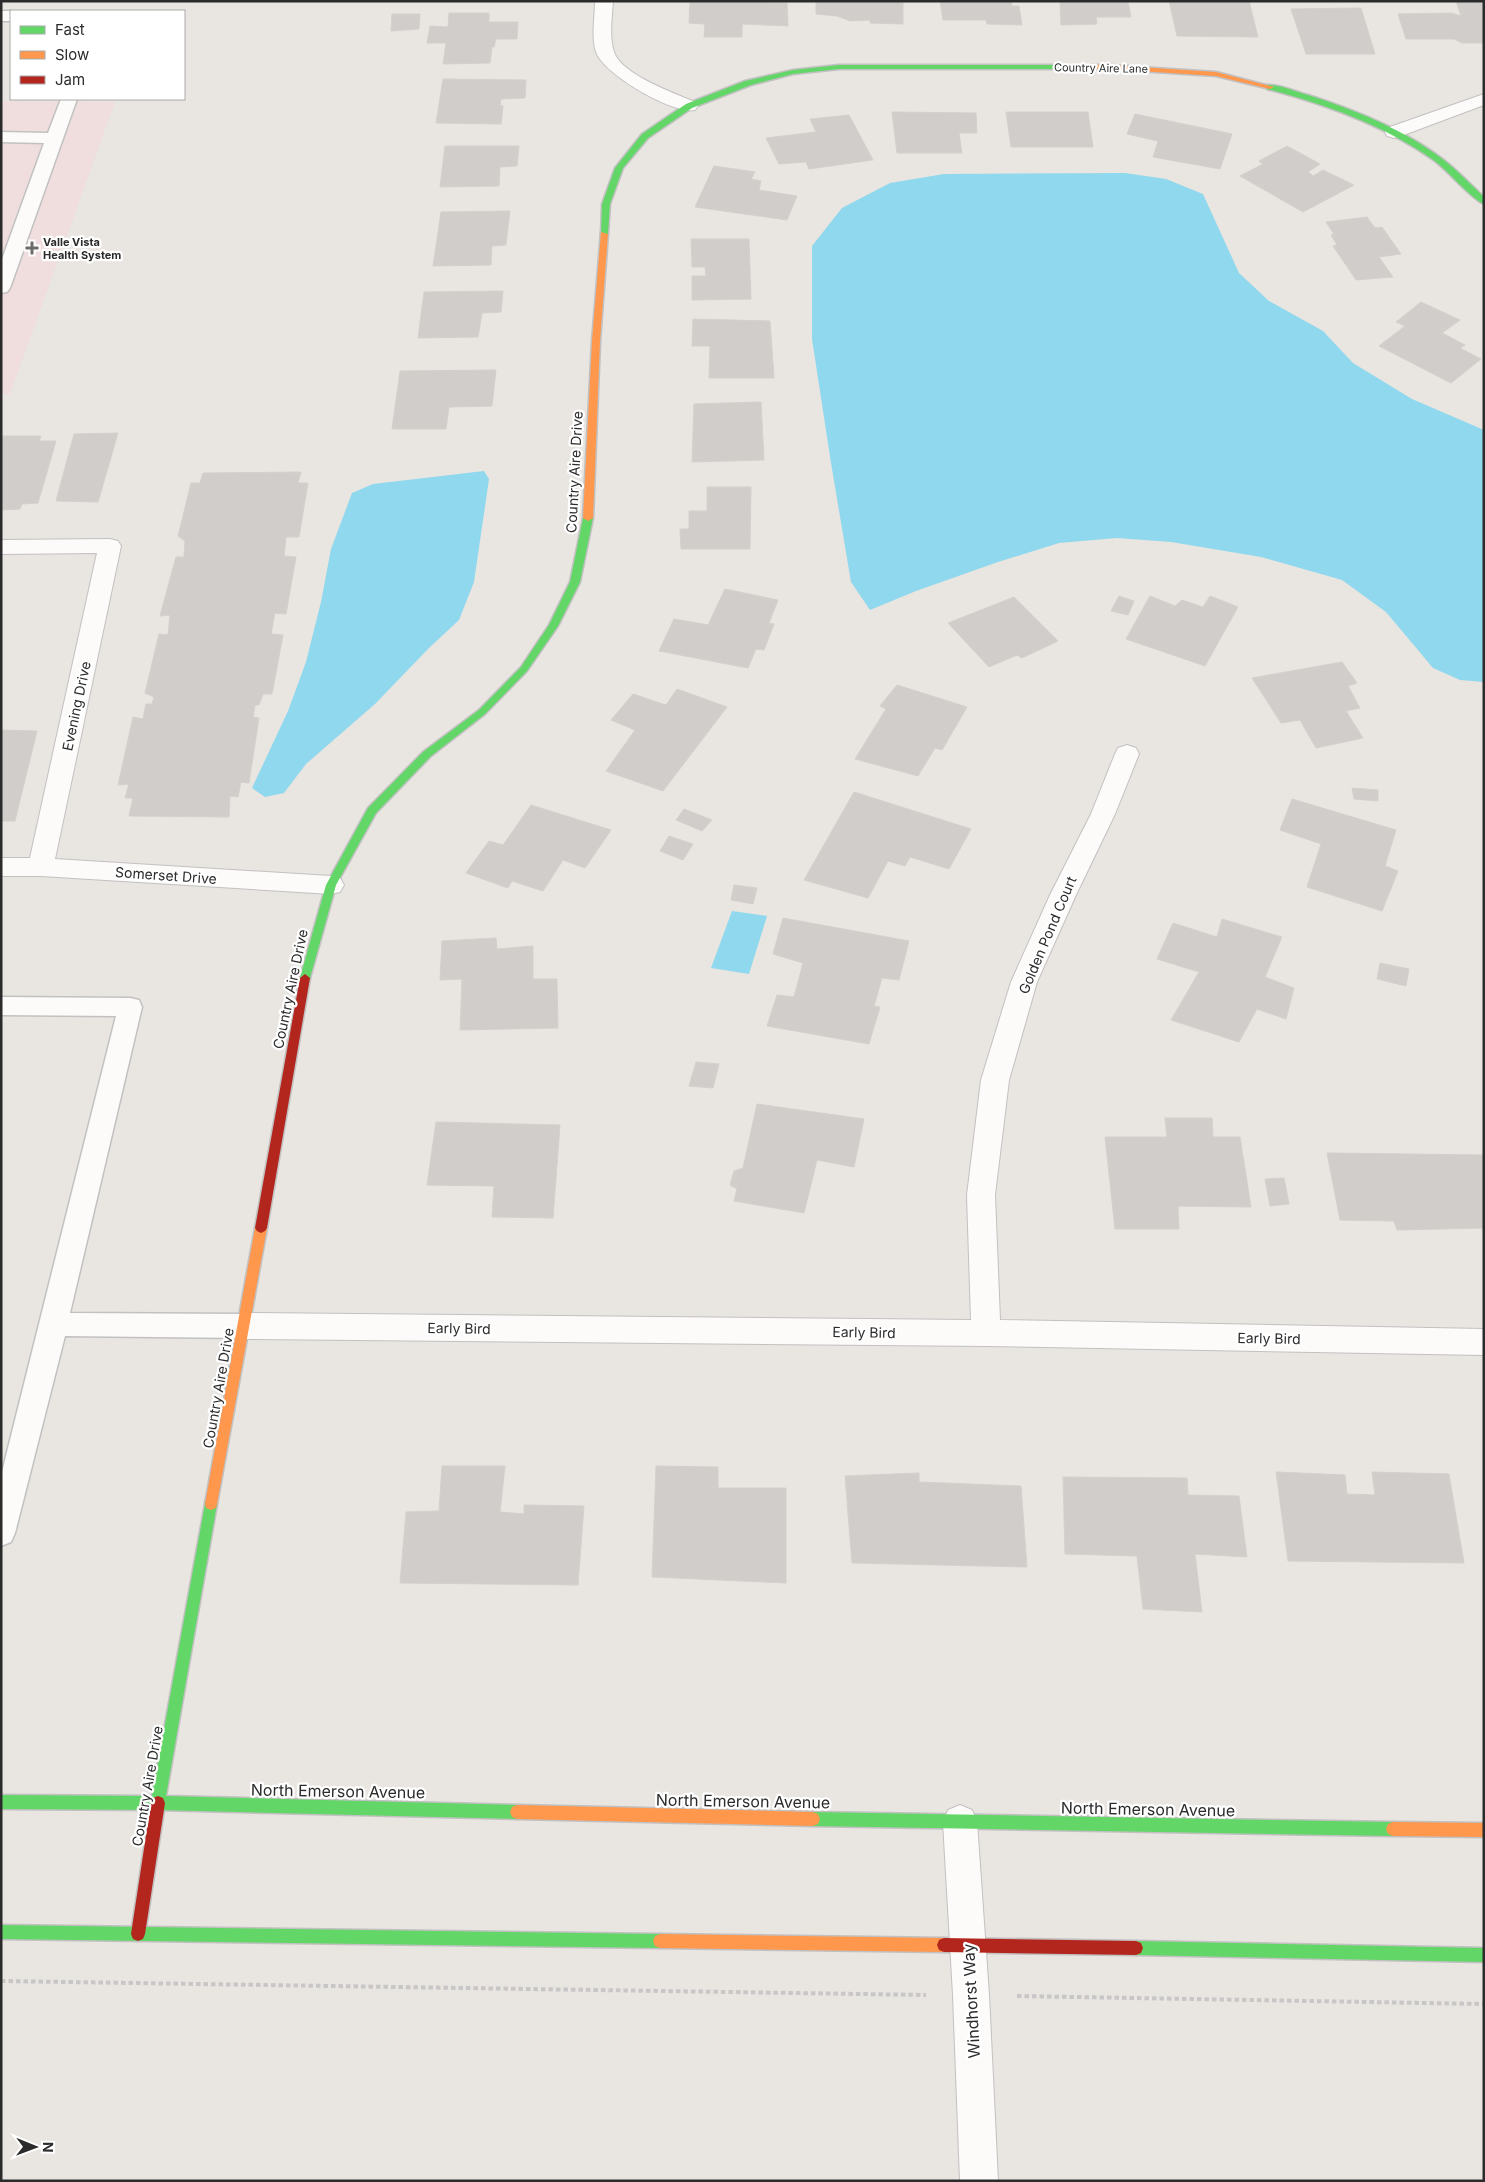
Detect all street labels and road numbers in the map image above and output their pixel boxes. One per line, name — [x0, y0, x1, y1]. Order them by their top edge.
street label: Country Aire Lane — [1054, 60, 1148, 76]
street label: Country Aire Drive — [562, 411, 586, 533]
street label: Evening Drive — [58, 660, 94, 752]
street label: Somerset Drive — [115, 863, 217, 887]
street label: Golden Pond Court — [1015, 873, 1080, 996]
street label: Country Aire Drive — [269, 928, 311, 1050]
street label: Early Bird — [427, 1319, 491, 1337]
street label: Early Bird — [832, 1323, 896, 1341]
street label: Country Aire Drive — [199, 1326, 237, 1450]
street label: Early Bird — [1237, 1329, 1301, 1347]
street label: Country Aire Drive — [128, 1724, 166, 1848]
street label: North Emerson Avenue — [251, 1779, 425, 1803]
street label: North Emerson Avenue — [656, 1789, 830, 1813]
street label: North Emerson Avenue — [1061, 1797, 1235, 1821]
street label: Windhorst Way — [958, 1943, 984, 2059]

